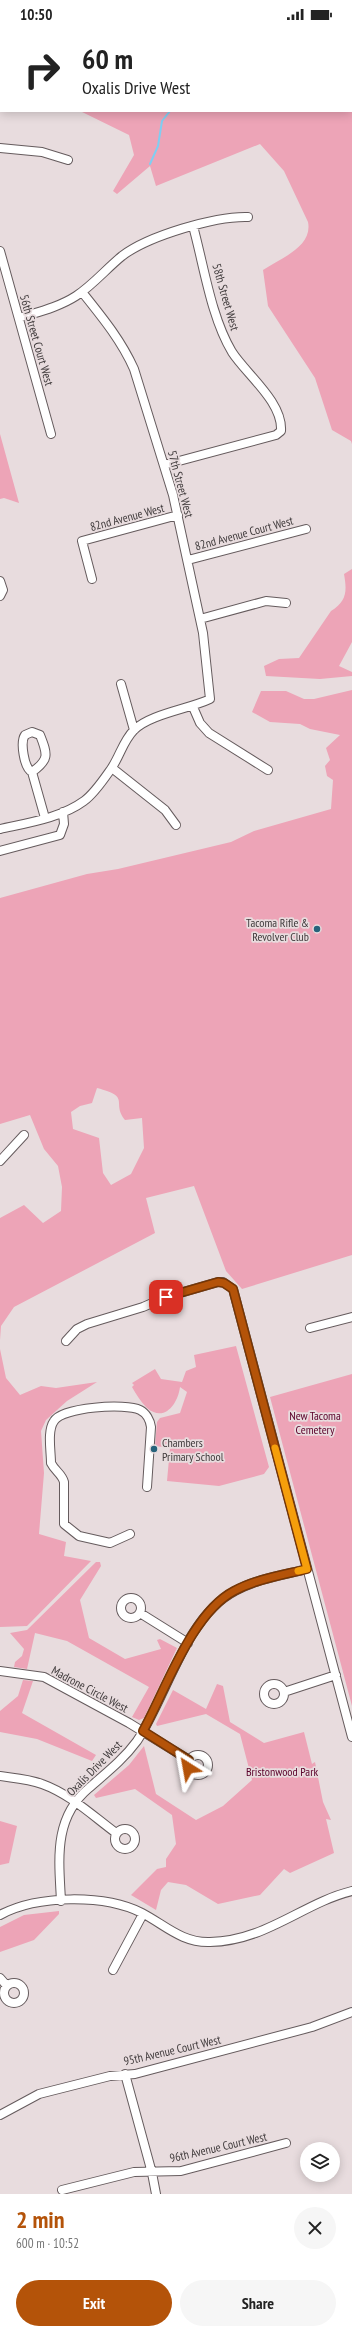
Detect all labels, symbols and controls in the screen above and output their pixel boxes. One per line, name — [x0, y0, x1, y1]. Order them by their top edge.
text: 10:50 — [20, 5, 52, 24]
text: 60 m — [82, 40, 133, 77]
icon: right — [16, 44, 68, 96]
text: Oxalis Drive West — [82, 76, 190, 99]
street label: 58th Street West — [209, 262, 243, 333]
street label: 56th Street Court West — [17, 293, 57, 388]
street label: 57th Street West — [165, 449, 197, 520]
street label: 82nd Avenue West — [88, 500, 166, 534]
street label: 82nd Avenue Court West — [193, 512, 295, 553]
place label: Tacoma Rifle & Revolver Club — [246, 915, 309, 944]
marker: Tacoma Rifle & Revolver Club — [312, 924, 322, 934]
pin — [149, 1280, 183, 1314]
icon: arrive — [155, 1286, 177, 1308]
park label: New Tacoma Cemetery — [289, 1408, 341, 1437]
place label: Chambers Primary School — [162, 1435, 224, 1464]
marker: Chambers Primary School — [149, 1444, 159, 1454]
street label: Madrone Circle West — [49, 1663, 131, 1716]
street label: Oxalis Drive West — [63, 1737, 125, 1799]
position arrow — [167, 1747, 209, 1789]
park label: Bristonwood Park — [246, 1764, 318, 1779]
street label: 95th Avenue Court West — [122, 2031, 223, 2068]
street label: 96th Avenue Court West — [168, 2128, 269, 2165]
map controls — [300, 2142, 340, 2182]
button: layers — [300, 2142, 340, 2182]
text: 2 min — [16, 2204, 64, 2235]
button: close — [294, 2207, 336, 2249]
text: 600 m · 10:52 — [16, 2235, 79, 2252]
button: Exit — [16, 2280, 172, 2326]
button: Share — [180, 2280, 336, 2326]

